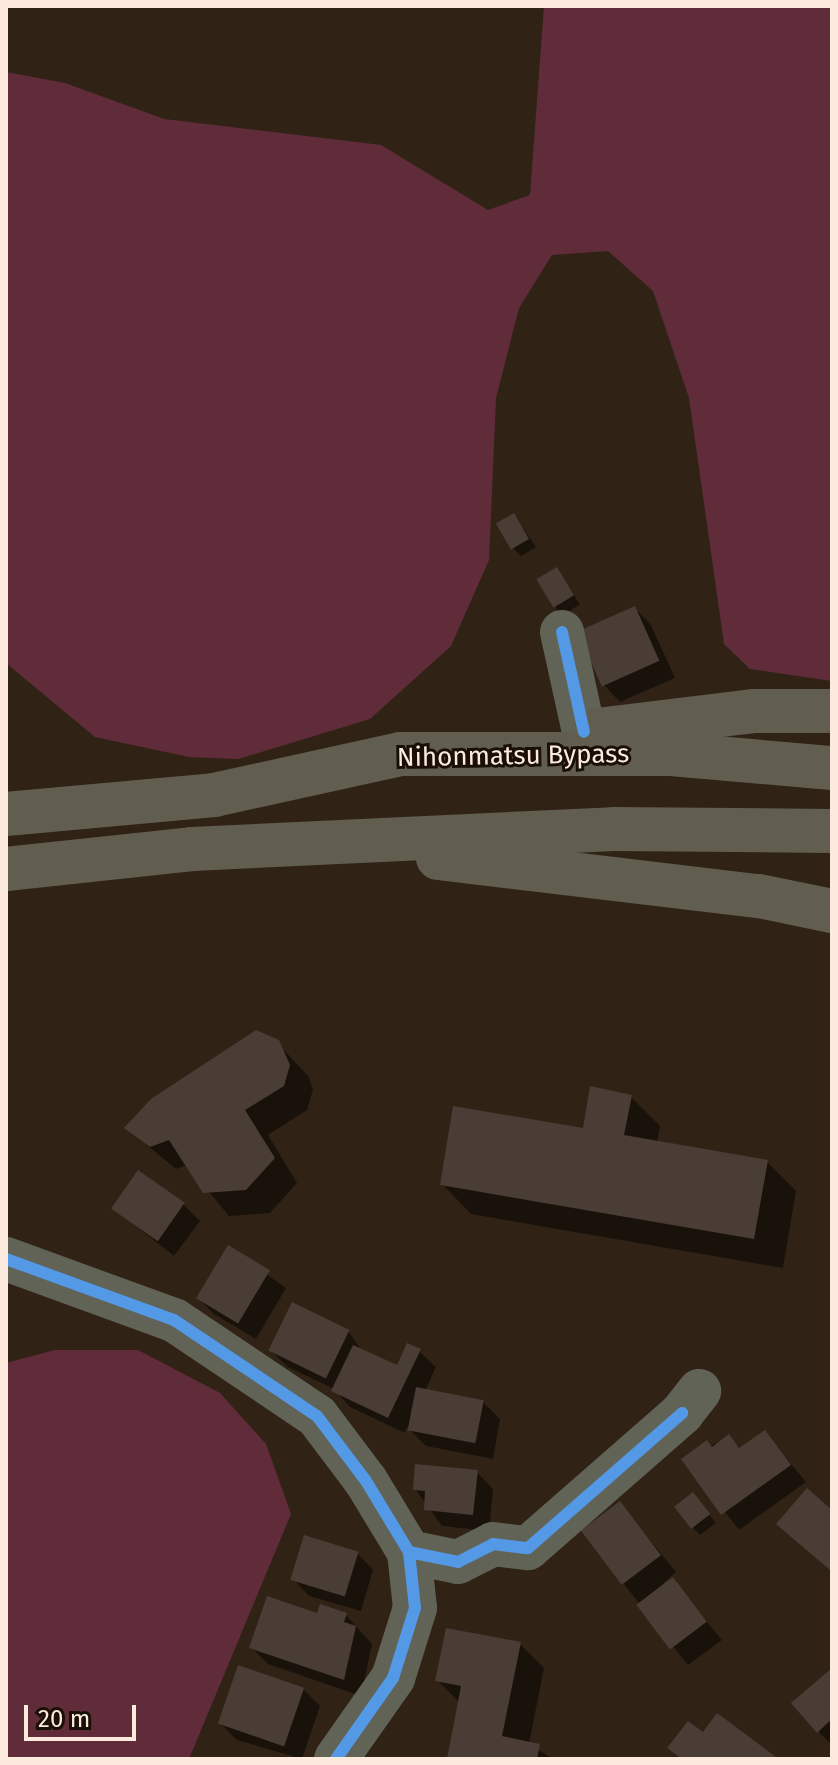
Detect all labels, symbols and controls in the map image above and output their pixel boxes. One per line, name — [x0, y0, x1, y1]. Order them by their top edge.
street label: Nihonmatsu Bypass — [397, 738, 629, 774]
scale bar — [28, 1689, 140, 1739]
text: 20 m — [38, 1705, 90, 1733]

